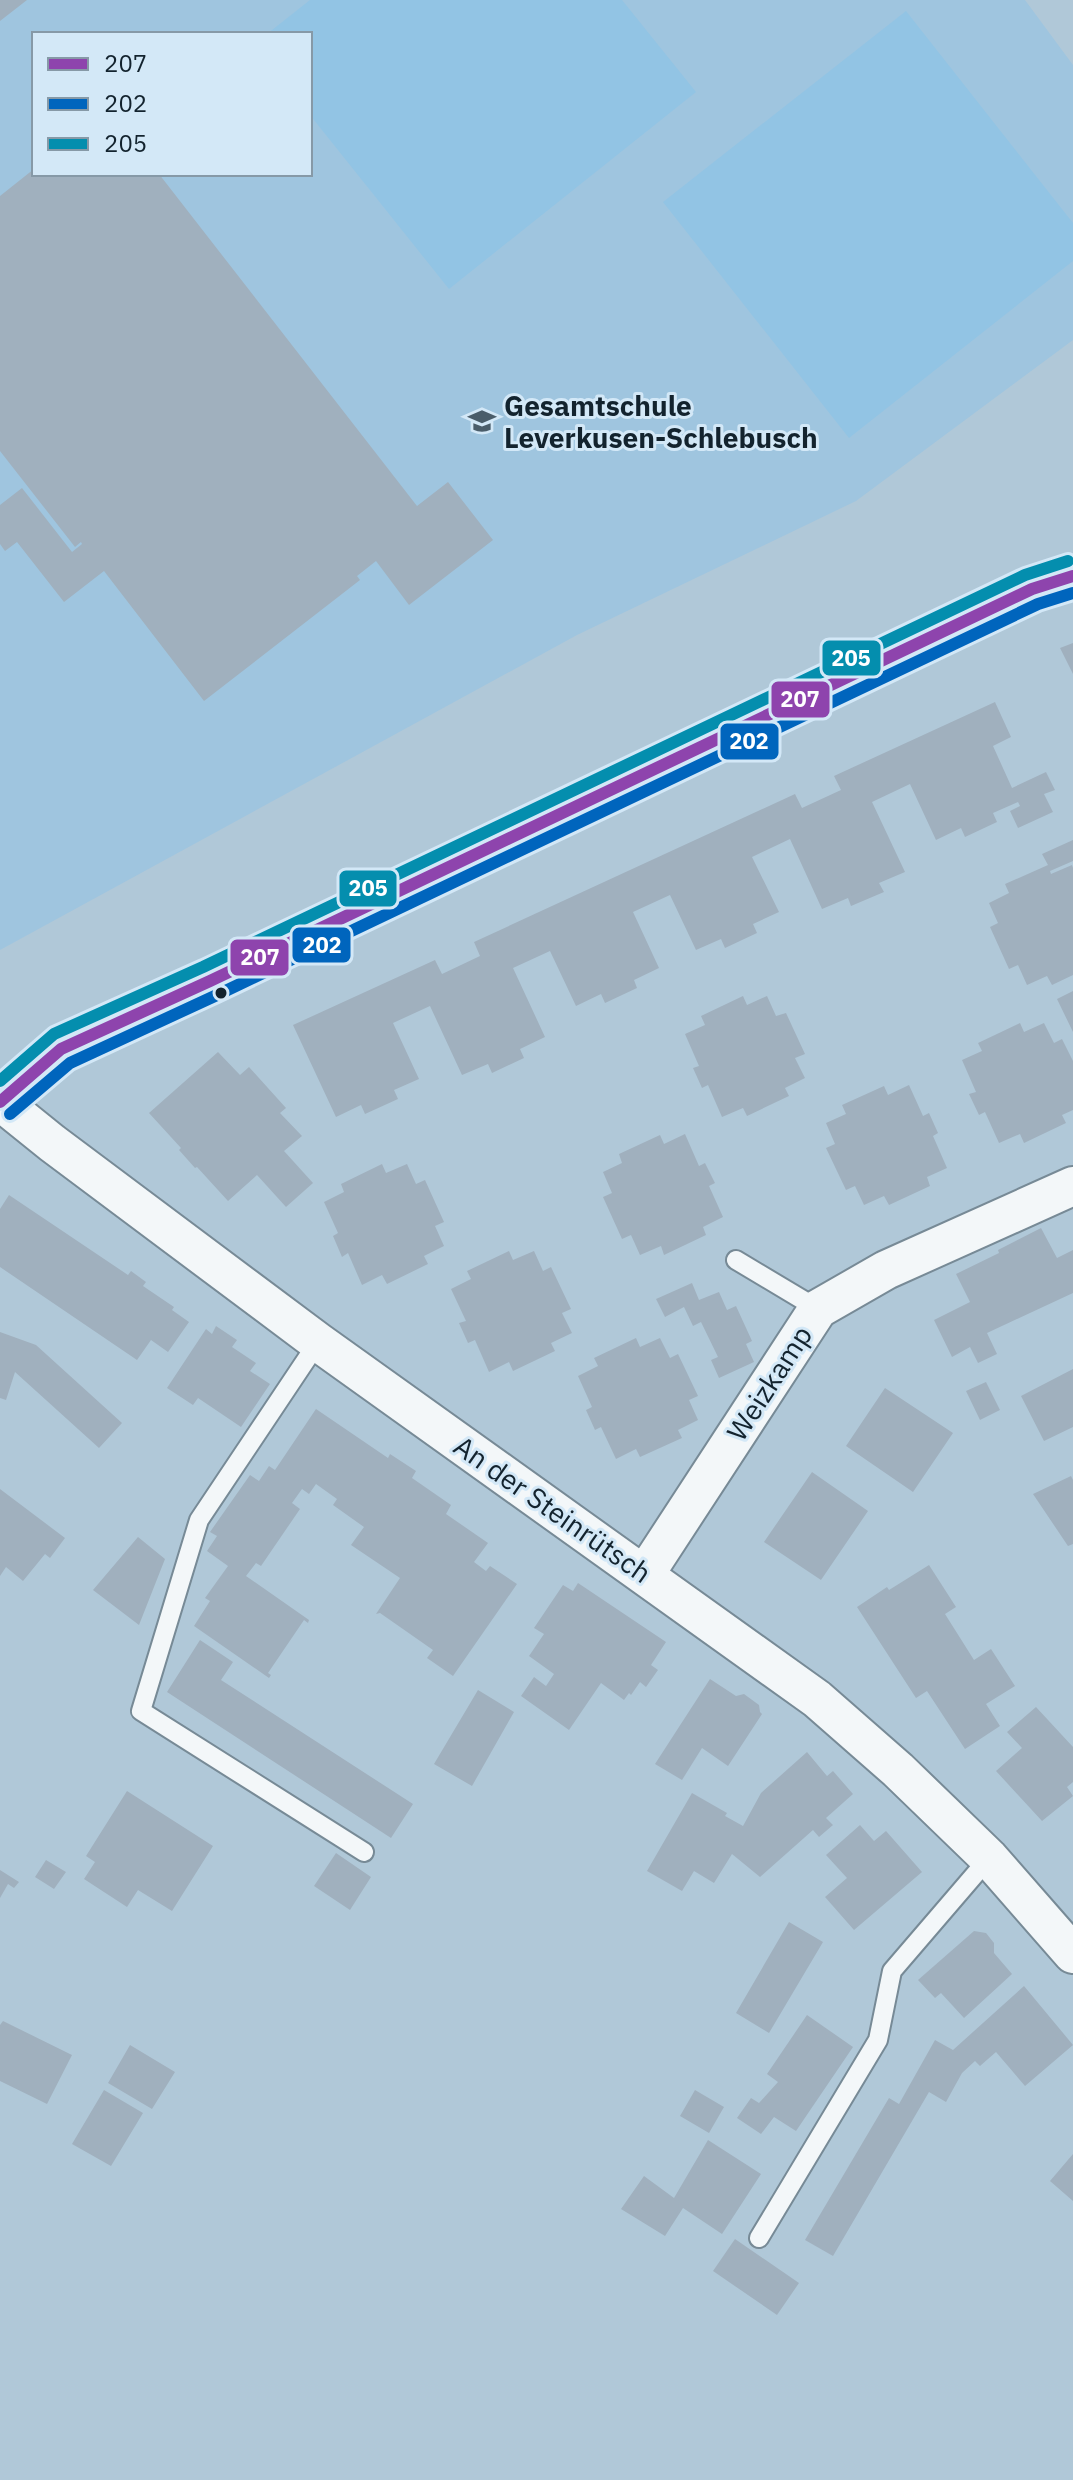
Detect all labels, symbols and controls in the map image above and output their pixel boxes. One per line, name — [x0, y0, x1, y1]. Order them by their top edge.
legend — [32, 32, 312, 176]
text: 207 — [104, 47, 147, 79]
text: 202 — [104, 87, 147, 119]
text: 205 — [104, 127, 147, 159]
place label: Gesamtschule Leverkusen-Schlebusch — [504, 387, 818, 456]
school or university icon: Gesamtschule Leverkusen-Schlebusch — [467, 406, 497, 436]
line badge: 205 — [821, 639, 882, 677]
text: 205 — [831, 643, 871, 672]
line badge: 207 — [770, 680, 831, 719]
text: 207 — [780, 684, 820, 713]
line badge: 202 — [719, 722, 780, 761]
text: 202 — [729, 726, 769, 755]
line badge: 205 — [338, 869, 398, 908]
text: 205 — [348, 873, 388, 902]
line badge: 202 — [291, 926, 352, 964]
text: 202 — [302, 930, 342, 959]
line badge: 207 — [229, 938, 290, 977]
text: 207 — [240, 942, 280, 971]
unlabelled marker — [213, 985, 229, 1001]
street label: Weizkamp — [718, 1318, 820, 1448]
street label: An der Steinrütsch — [447, 1427, 659, 1591]

